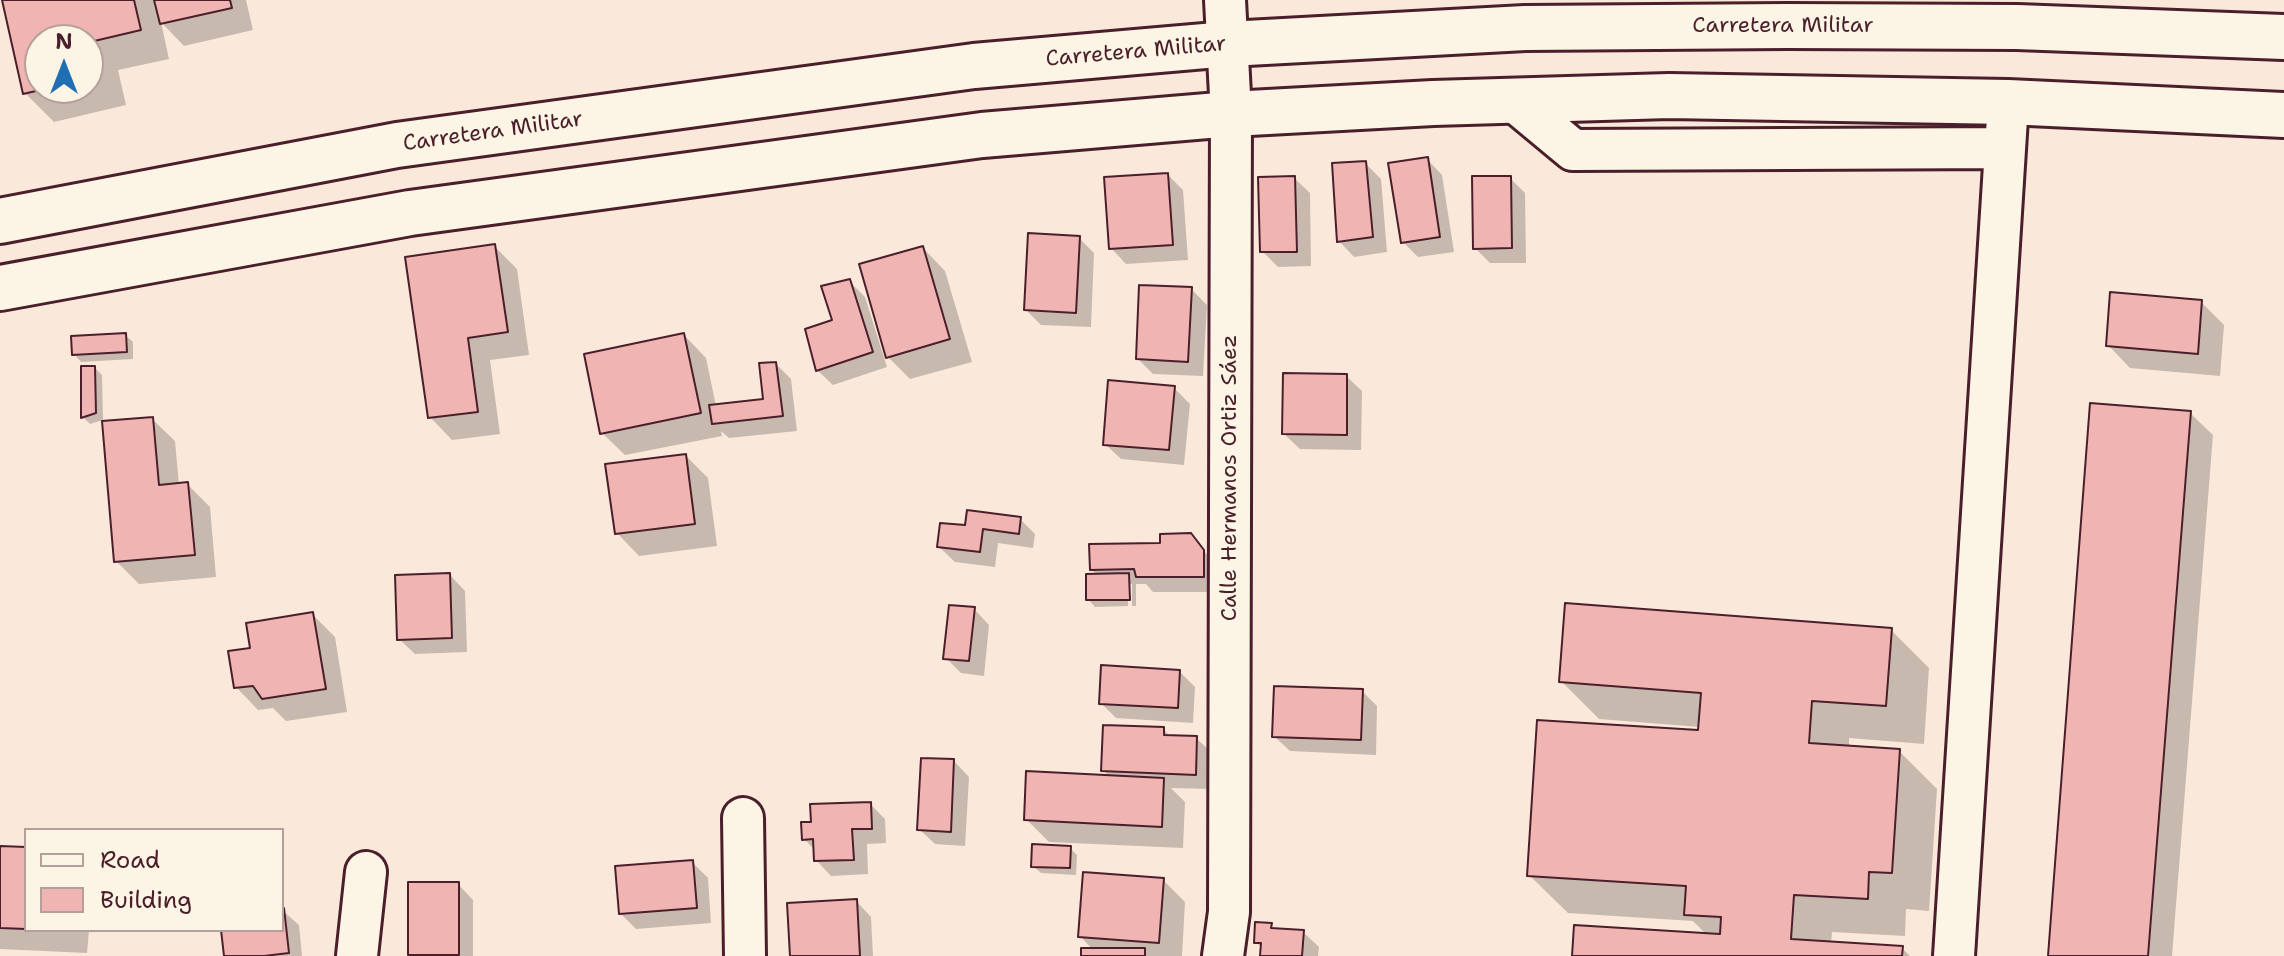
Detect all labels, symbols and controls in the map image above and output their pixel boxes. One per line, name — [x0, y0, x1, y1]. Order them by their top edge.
street label: Carretera Militar — [1692, 13, 1874, 39]
north arrow — [24, 24, 104, 104]
text: N — [55, 27, 73, 56]
street label: Carretera Militar — [1045, 31, 1227, 73]
street label: Carretera Militar — [401, 106, 585, 158]
street label: Calle Hermanos Ortiz Sáez — [1217, 335, 1243, 621]
legend — [24, 828, 284, 932]
text: Road — [100, 844, 160, 876]
text: Building — [100, 884, 192, 916]

